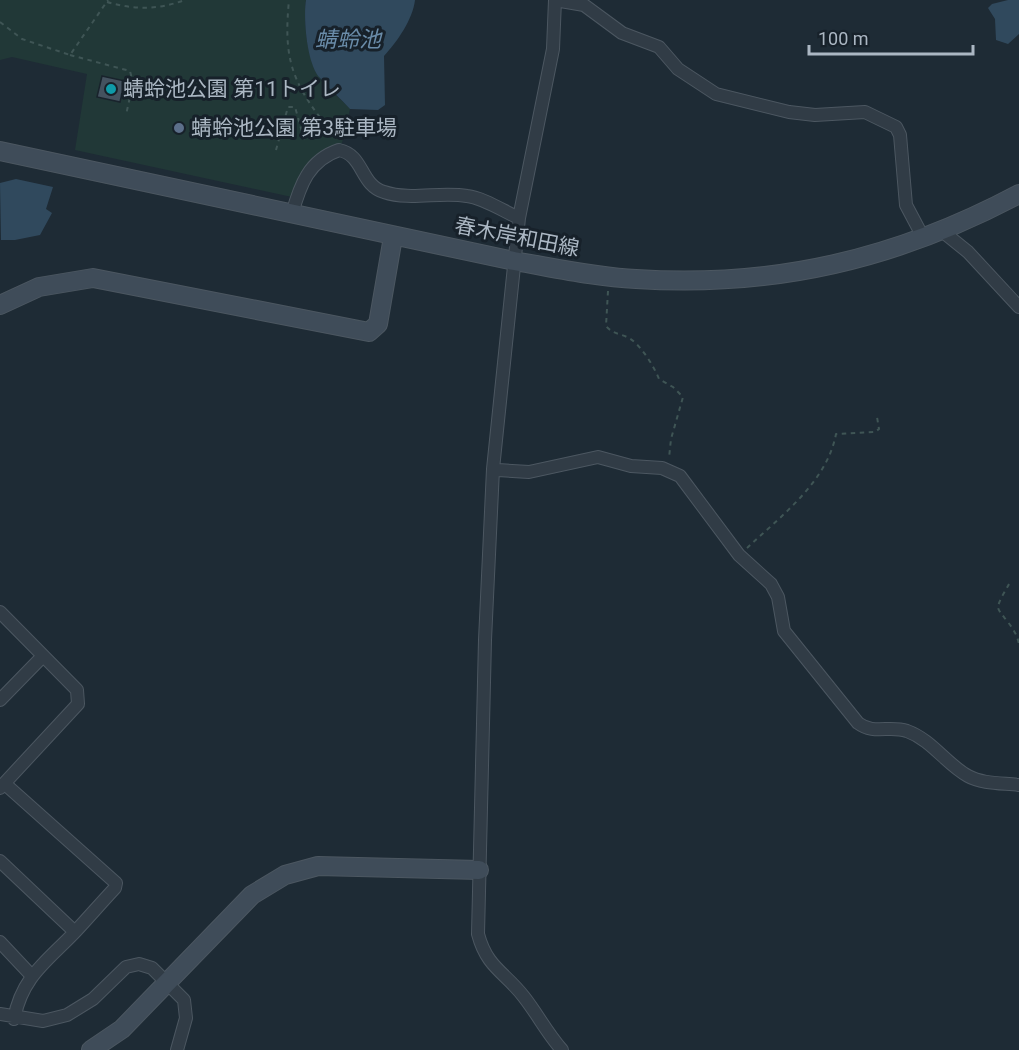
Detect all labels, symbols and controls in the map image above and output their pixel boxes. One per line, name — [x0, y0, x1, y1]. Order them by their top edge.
scale bar — [809, 18, 972, 56]
water label: 蜻蛉池 — [315, 27, 383, 52]
text: 100 m — [818, 28, 869, 49]
place label: 蜻蛉池公園 第11トイレ — [123, 77, 341, 101]
marker: 蜻蛉池公園 第11トイレ — [104, 82, 118, 96]
place label: 蜻蛉池公園 第3駐車場 — [191, 116, 397, 140]
marker: 蜻蛉池公園 第3駐車場 — [172, 121, 186, 135]
street label: 春木岸和田線 — [453, 213, 581, 261]

